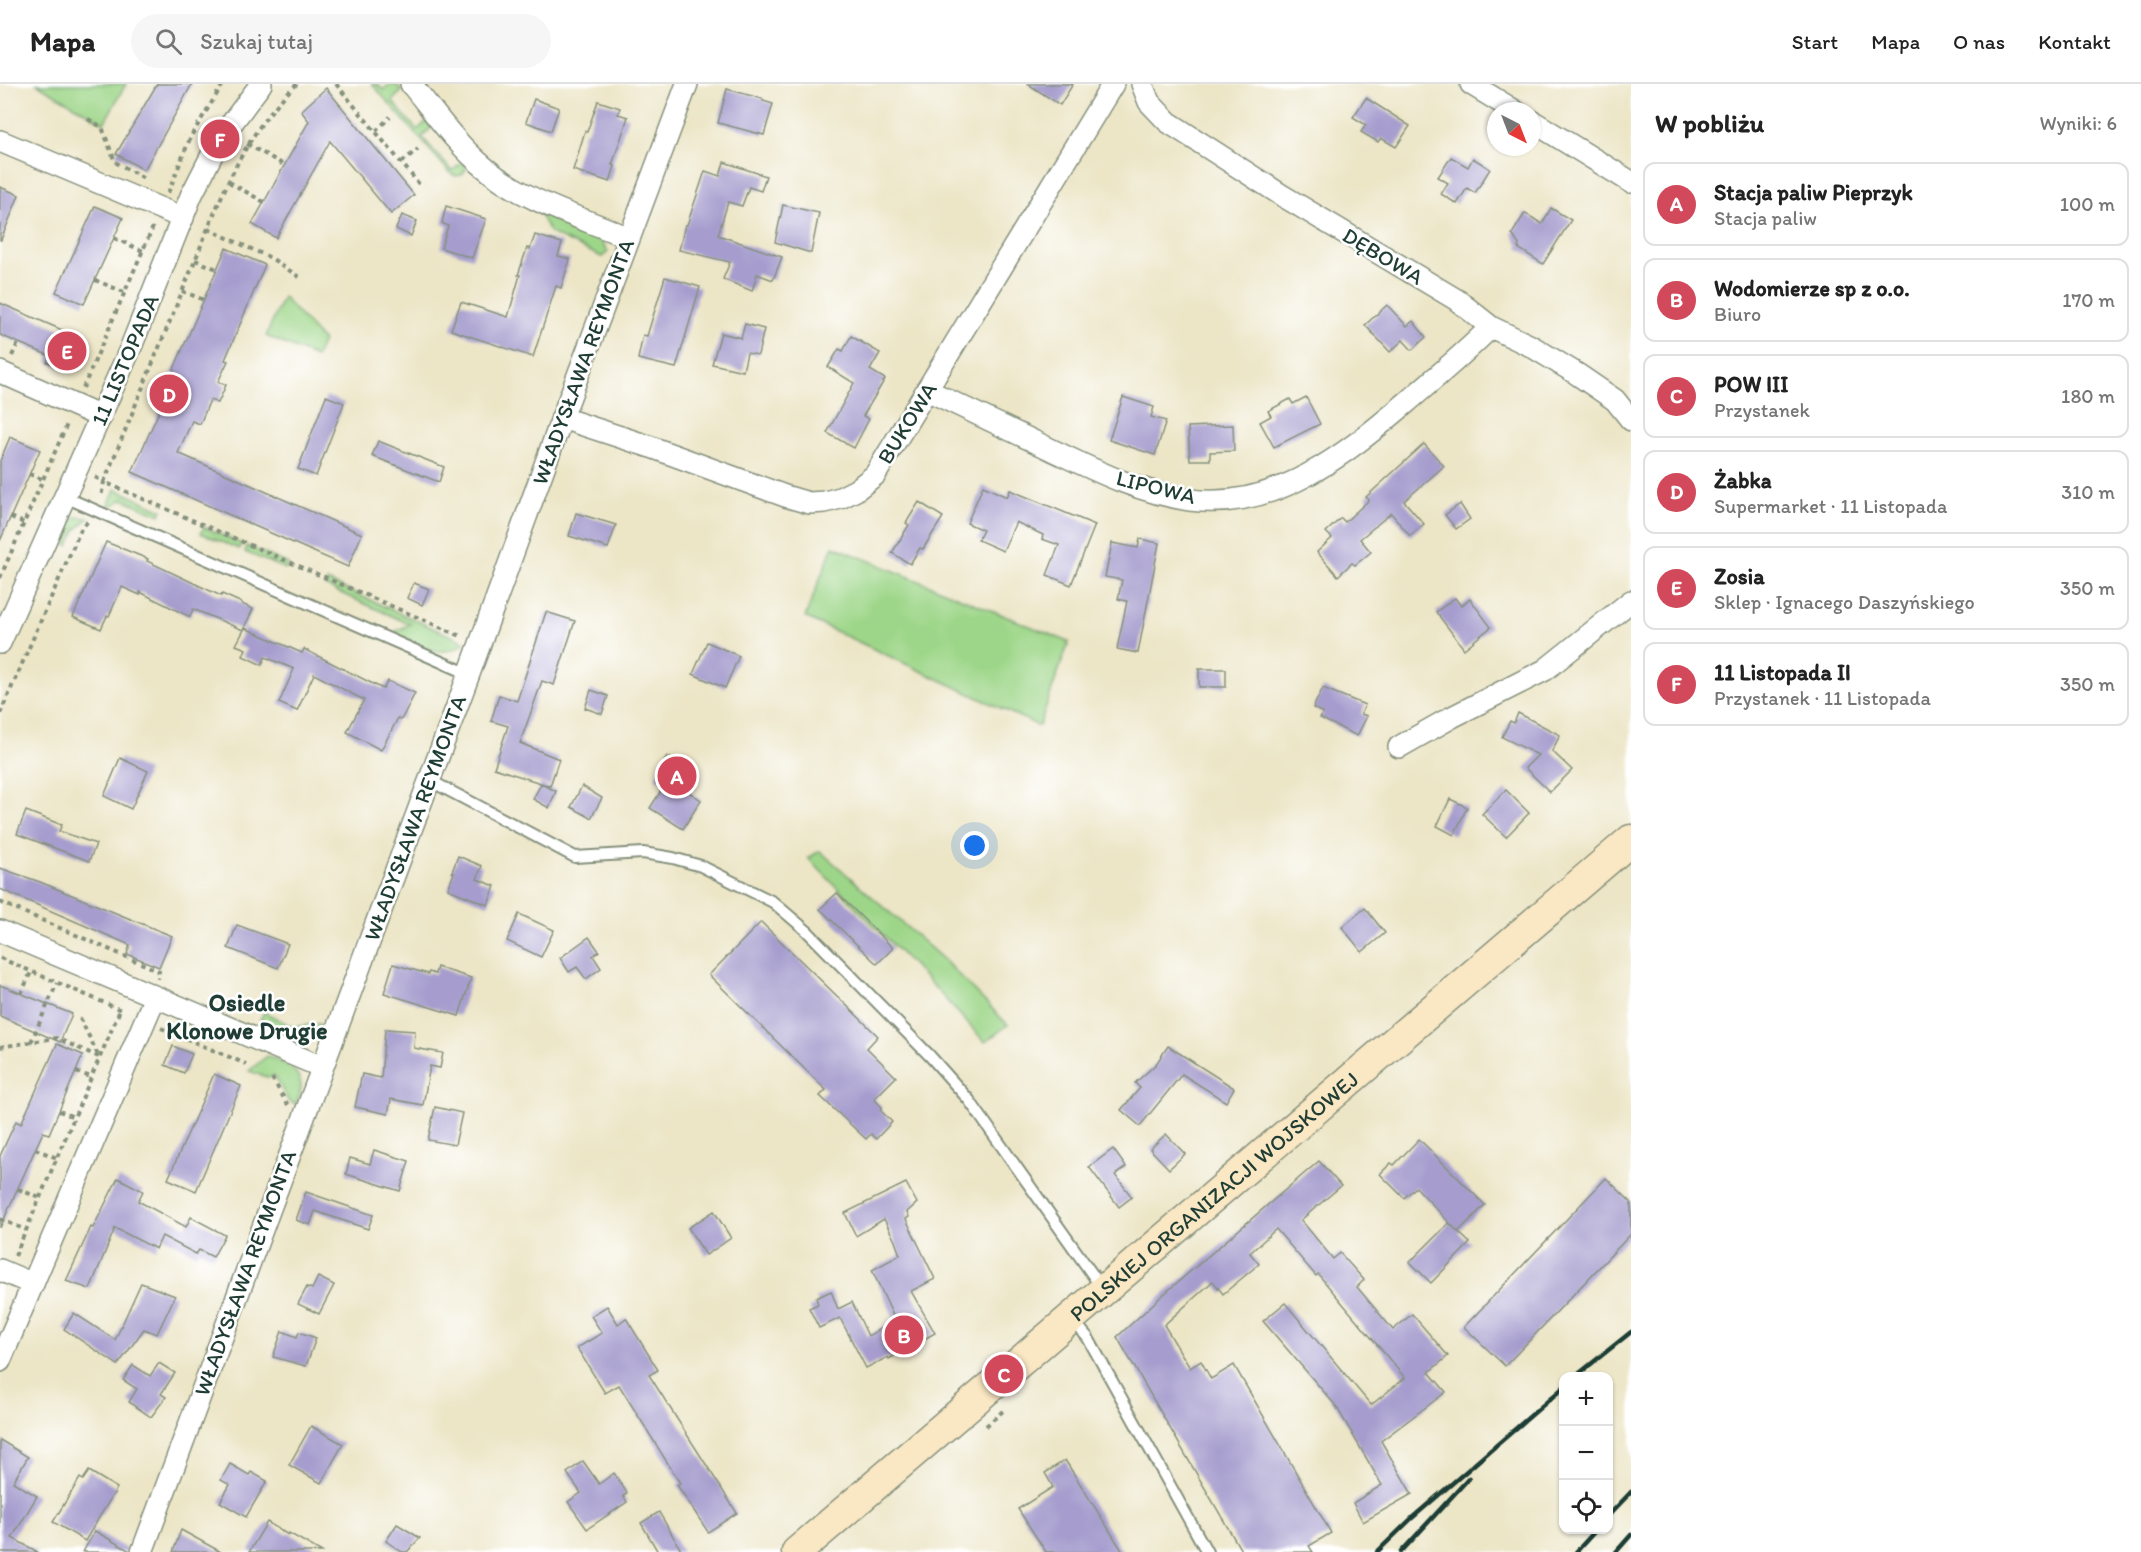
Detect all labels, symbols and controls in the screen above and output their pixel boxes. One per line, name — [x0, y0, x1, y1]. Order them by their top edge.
search box — [131, 14, 551, 68]
text: Mapa — [30, 24, 95, 58]
icon: search — [152, 25, 185, 58]
text: Szukaj tutaj — [200, 28, 313, 55]
text: Start — [1792, 29, 1838, 54]
text: Mapa — [1871, 29, 1920, 54]
text: O nas — [1953, 29, 2005, 54]
text: Kontakt — [2038, 29, 2111, 54]
north arrow — [1487, 102, 1541, 156]
text: W pobliżu — [1655, 107, 1764, 139]
text: Wyniki: 6 — [2039, 111, 2117, 135]
pin: F — [200, 116, 240, 162]
text: Stacja paliw Pieprzyk — [1714, 179, 1913, 206]
text: A — [1670, 192, 1683, 216]
text: 100 m — [2060, 192, 2115, 216]
text: Stacja paliw — [1714, 206, 1817, 230]
street label: DĘBOWA — [1338, 221, 1428, 291]
street label: WŁADYSŁAWA REYMONTA — [526, 235, 640, 489]
text: Wodomierze sp z o.o. — [1714, 275, 1910, 302]
text: B — [1670, 288, 1683, 312]
text: 170 m — [2062, 288, 2115, 312]
street label: 11 LISTOPADA — [85, 290, 165, 430]
text: Biuro — [1714, 302, 1761, 326]
pin: E — [48, 328, 86, 374]
text: POW III — [1714, 371, 1788, 398]
pin: D — [150, 372, 188, 416]
street label: BUKOWA — [871, 377, 943, 469]
text: C — [1670, 384, 1683, 408]
text: 180 m — [2061, 384, 2115, 408]
text: Przystanek — [1714, 398, 1810, 422]
street label: LIPOWA — [1114, 464, 1198, 510]
text: Żabka — [1714, 467, 1771, 494]
text: D — [1670, 480, 1683, 504]
text: 310 m — [2061, 480, 2115, 504]
text: Supermarket · 11 Listopada — [1714, 494, 1947, 518]
text: Zosia — [1714, 563, 1765, 590]
text: E — [1671, 576, 1682, 600]
text: 350 m — [2060, 576, 2115, 600]
text: Sklep · Ignacego Daszyńskiego — [1714, 590, 1975, 614]
text: 11 Listopada II — [1714, 659, 1851, 686]
text: F — [1671, 672, 1682, 696]
text: 350 m — [2060, 672, 2115, 696]
text: Przystanek · 11 Listopada — [1714, 686, 1931, 710]
street label: WŁADYSŁAWA REYMONTA — [358, 691, 472, 945]
pin: A — [658, 754, 696, 798]
your location — [960, 831, 989, 860]
district label: Osiedle Klonowe Drugie — [166, 988, 328, 1046]
street label: POLSKIEJ ORGANIZACJI WOJSKOWEJ — [1064, 1065, 1364, 1327]
street label: WŁADYSŁAWA REYMONTA — [188, 1146, 302, 1400]
pin: B — [884, 1312, 924, 1358]
pin: C — [984, 1352, 1024, 1396]
map controls — [1559, 1372, 1613, 1534]
button: + — [1559, 1372, 1613, 1426]
button: − — [1559, 1426, 1613, 1480]
button: locate — [1559, 1480, 1613, 1534]

